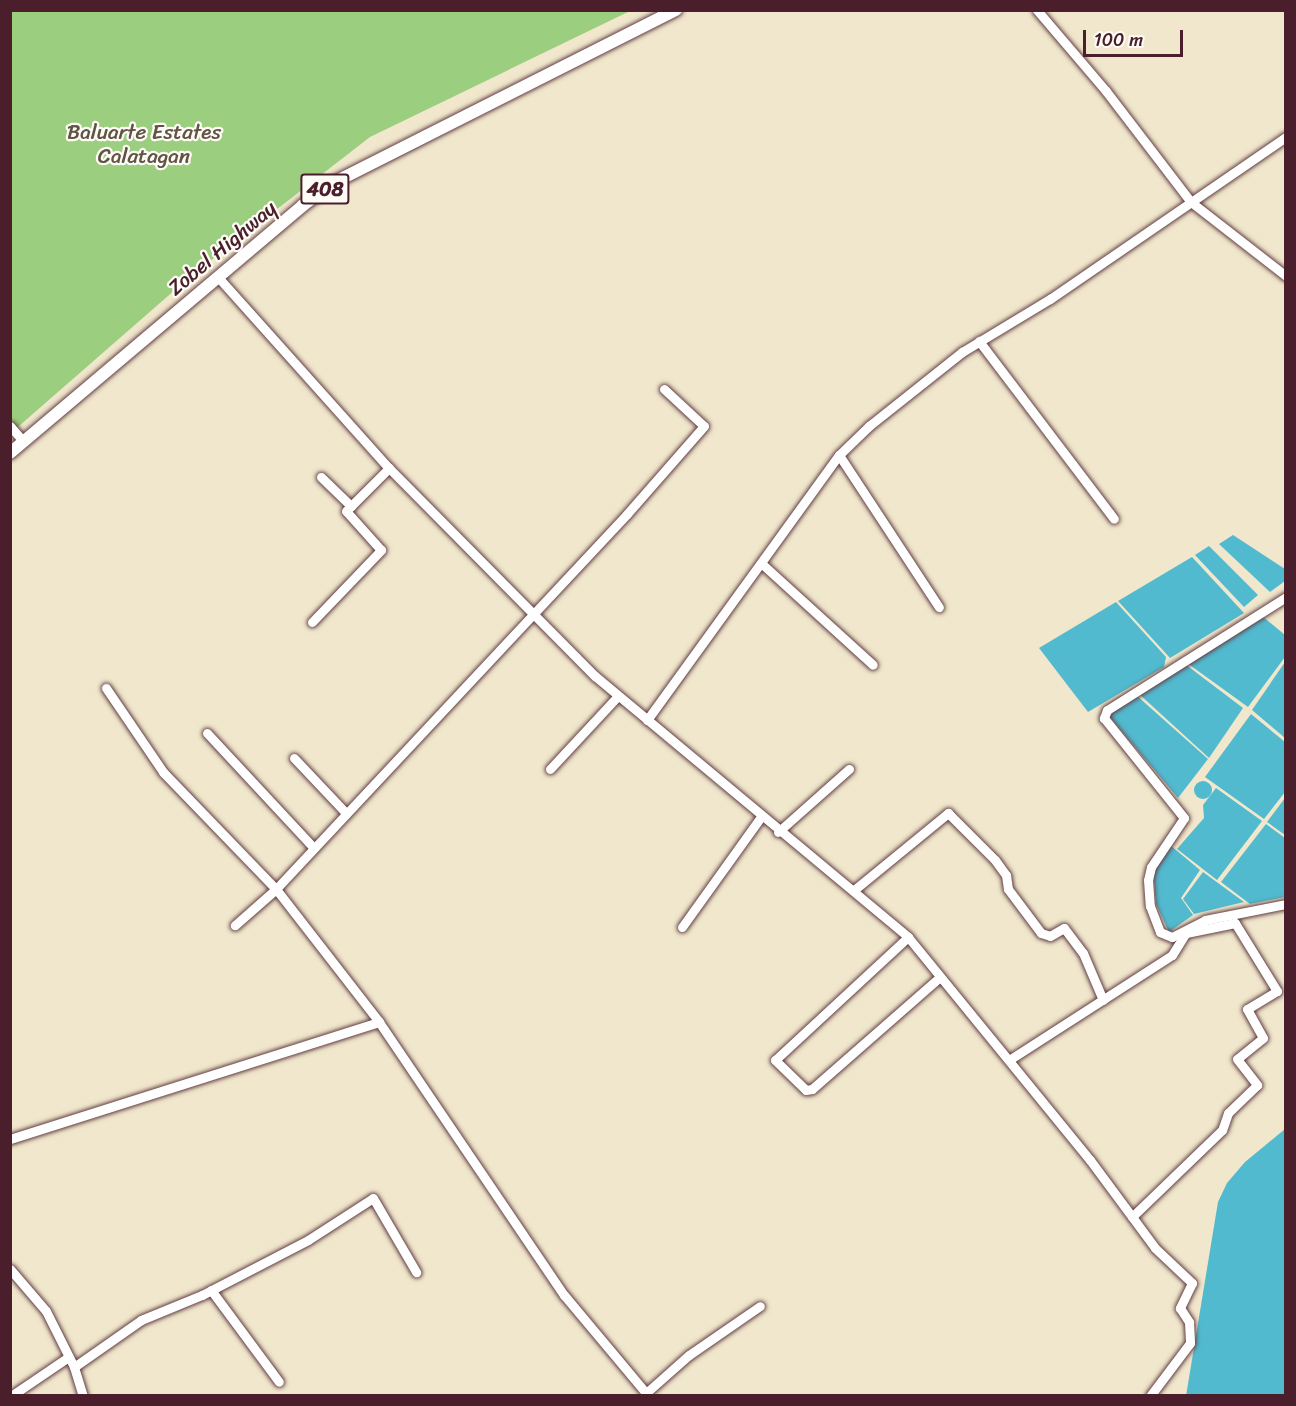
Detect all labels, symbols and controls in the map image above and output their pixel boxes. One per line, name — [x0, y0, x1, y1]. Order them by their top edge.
scale bar — [1086, 18, 1186, 56]
text: 100 m — [1094, 24, 1143, 56]
park label: Baluarte Estates Calatagan — [67, 119, 221, 169]
road number: 408 — [300, 172, 350, 206]
street label: Zobel Highway — [163, 195, 281, 301]

